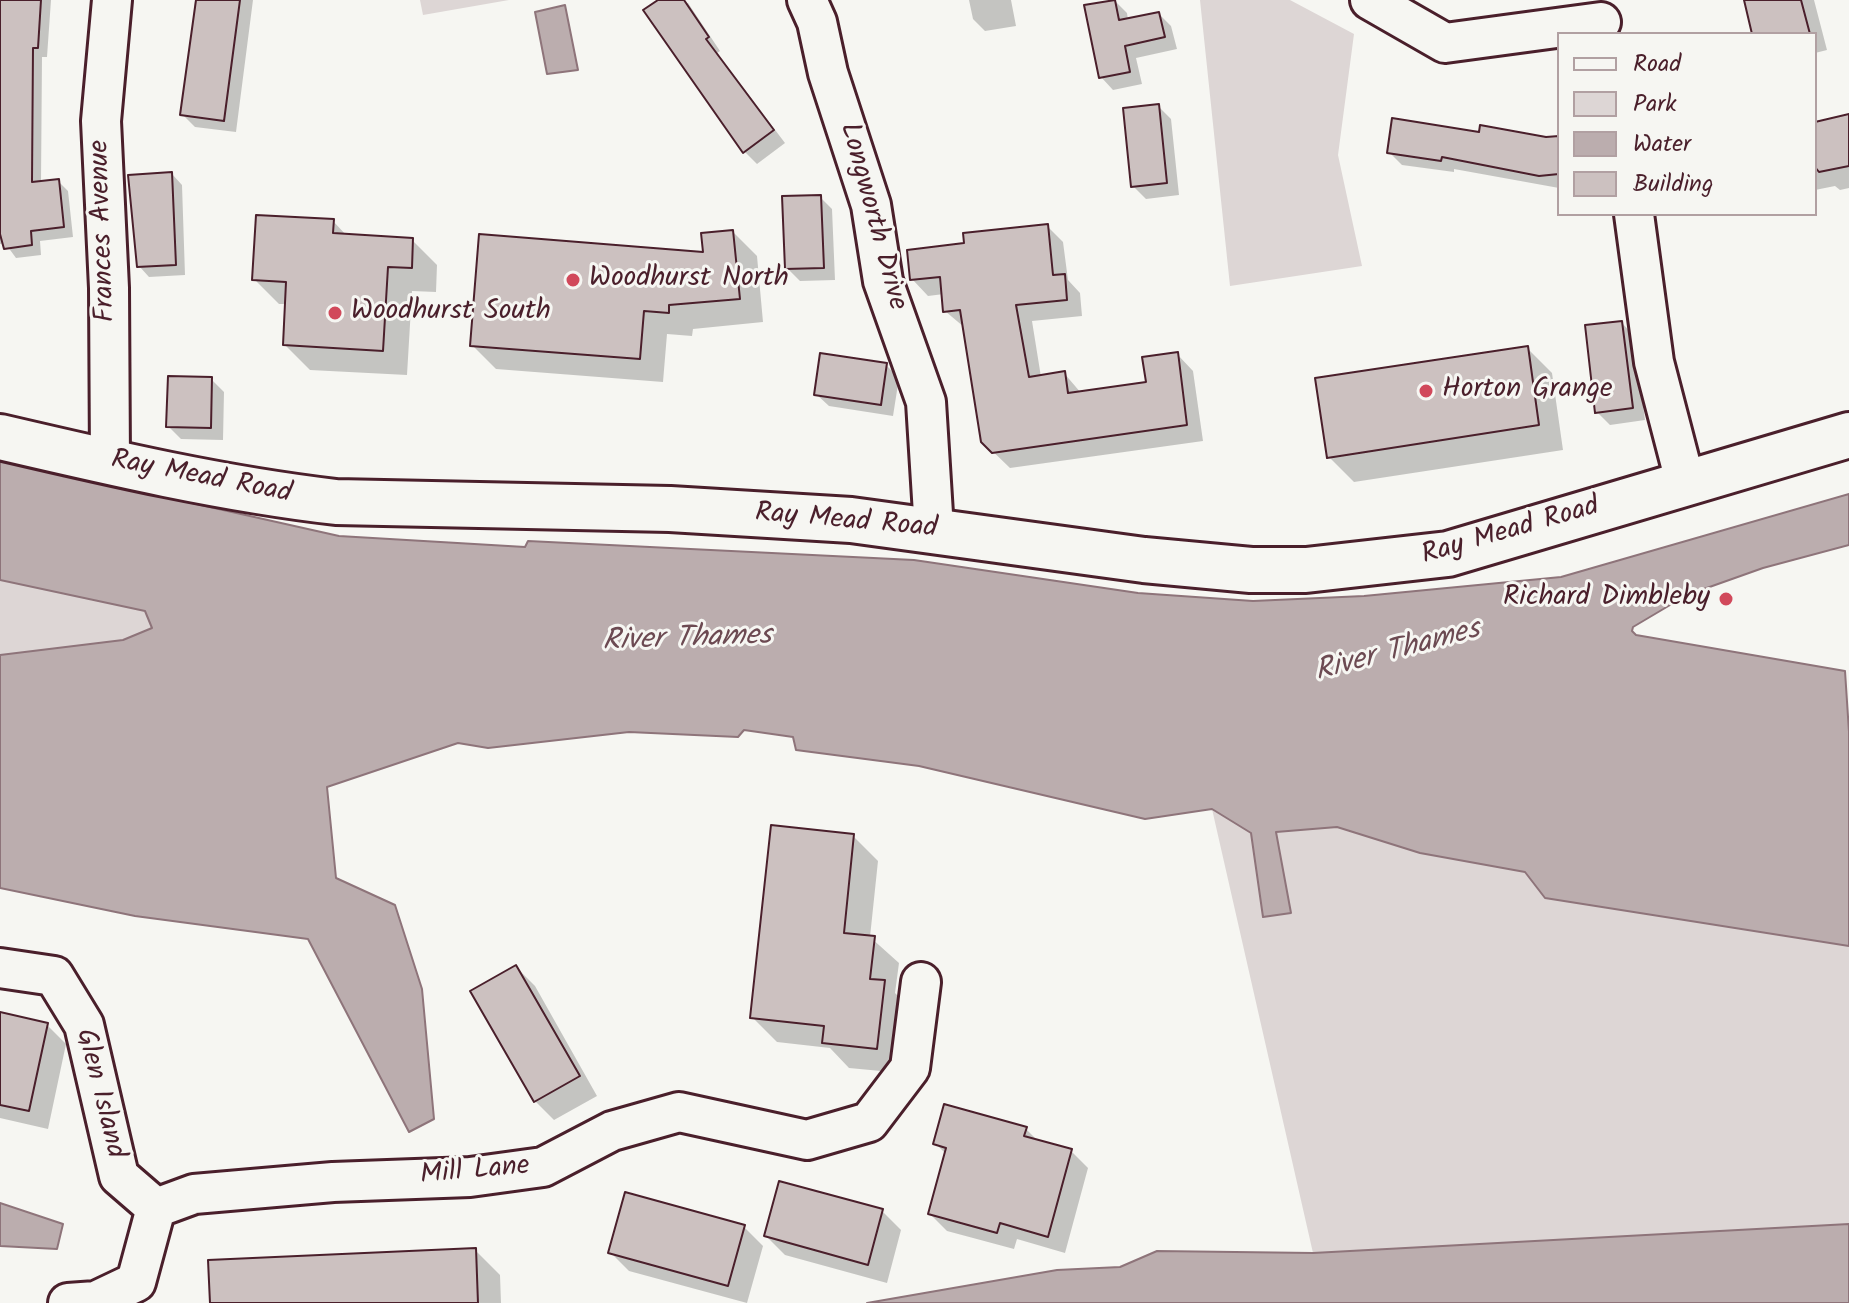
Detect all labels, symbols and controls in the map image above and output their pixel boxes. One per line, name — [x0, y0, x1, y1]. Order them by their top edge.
legend — [1557, 32, 1817, 216]
text: Road — [1633, 45, 1681, 84]
text: Park — [1633, 85, 1677, 124]
street label: Longworth Drive — [830, 120, 912, 314]
text: Water — [1633, 125, 1691, 164]
street label: Frances Avenue — [85, 139, 125, 323]
text: Building — [1633, 165, 1713, 204]
place label: Woodhurst North — [589, 263, 789, 297]
marker: Woodhurst North — [564, 271, 582, 289]
place label: Woodhurst South — [351, 296, 551, 330]
marker: Woodhurst South — [326, 304, 344, 322]
place label: Horton Grange — [1442, 374, 1613, 408]
marker: Horton Grange — [1417, 382, 1435, 400]
street label: Ray Mead Road — [108, 445, 294, 513]
street label: Ray Mead Road — [1418, 492, 1604, 574]
street label: Ray Mead Road — [753, 498, 939, 548]
place label: Richard Dimbleby — [1503, 582, 1710, 616]
marker: Richard Dimbleby — [1717, 590, 1735, 608]
water label: River Thames — [1312, 614, 1484, 692]
water label: River Thames — [602, 620, 772, 662]
street label: Glen Island — [66, 1026, 130, 1162]
street label: Mill Lane — [419, 1151, 531, 1195]

